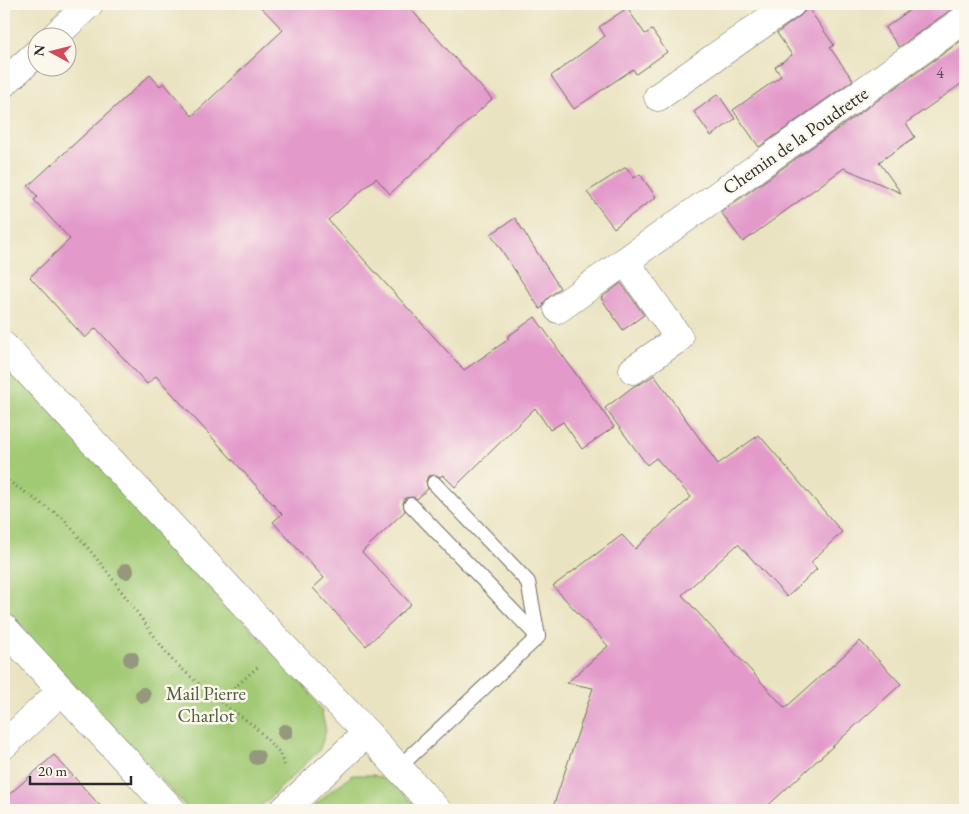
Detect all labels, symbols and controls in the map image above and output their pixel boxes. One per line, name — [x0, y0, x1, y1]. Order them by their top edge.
north arrow — [28, 28, 78, 78]
text: N — [29, 43, 49, 57]
house number: 4 — [936, 62, 944, 83]
street label: Chemin de la Poudrette — [718, 81, 873, 200]
park label: Mail Pierre Charlot — [166, 681, 246, 728]
scale bar — [30, 754, 131, 786]
text: 20 m — [38, 761, 67, 780]

